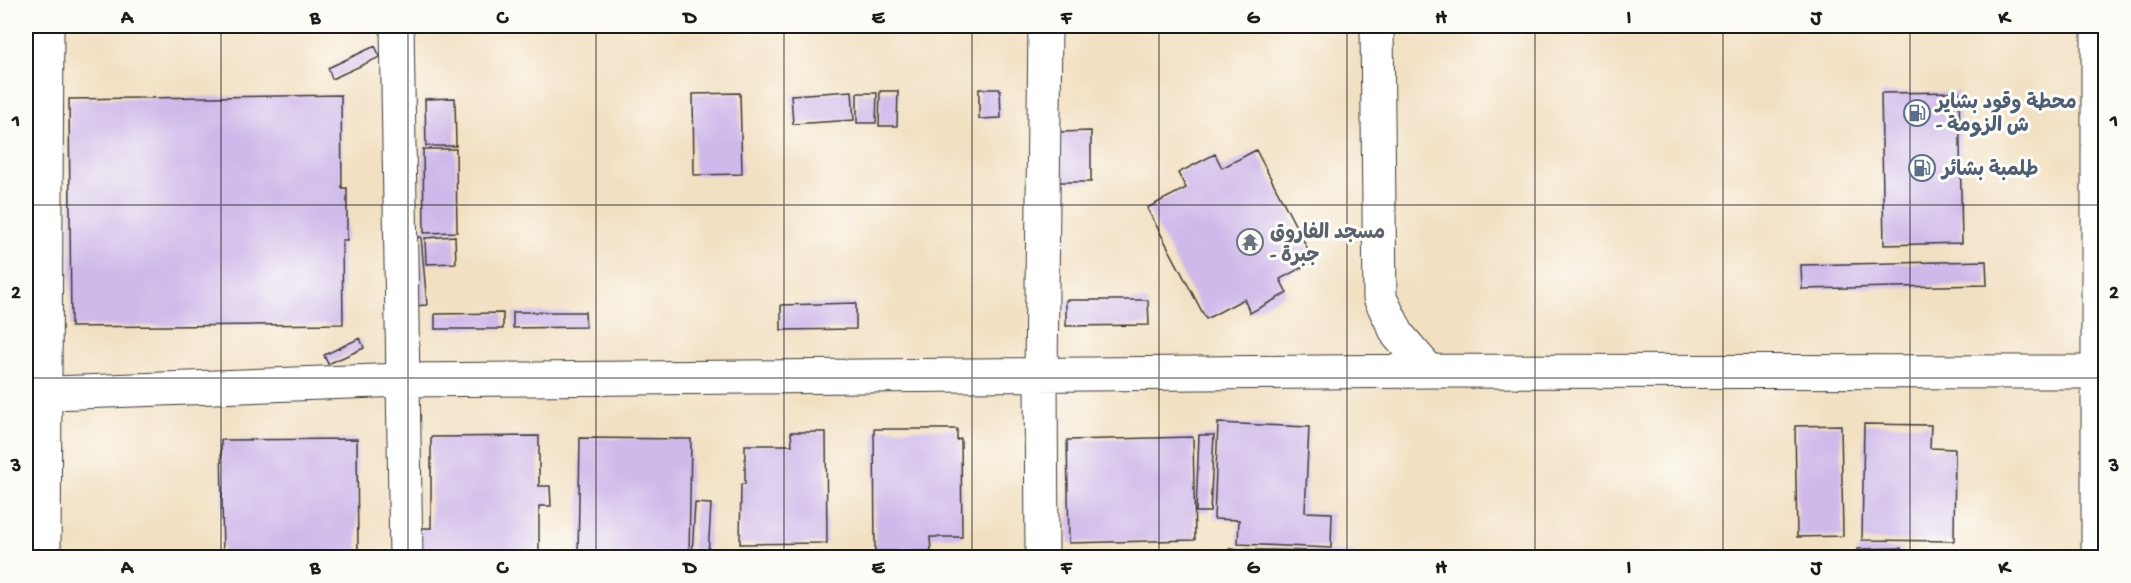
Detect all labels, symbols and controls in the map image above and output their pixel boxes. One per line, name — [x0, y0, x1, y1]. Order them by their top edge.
text: A — [120, 8, 135, 31]
text: B — [309, 8, 321, 31]
text: C — [496, 8, 510, 31]
text: D — [681, 8, 697, 31]
text: E — [872, 8, 886, 31]
text: F — [1060, 8, 1073, 31]
text: G — [1247, 8, 1261, 31]
text: H — [1435, 8, 1447, 31]
text: I — [1627, 8, 1632, 31]
text: J — [1810, 8, 1823, 31]
text: K — [1997, 8, 2012, 31]
place label: محطة وقود بشاير - ش الزومة — [1934, 91, 2077, 139]
fuel station icon: محطة وقود بشاير - ش الزومة — [1902, 98, 1932, 128]
text: 1 — [11, 111, 20, 134]
text: 1 — [2109, 111, 2118, 134]
fuel station icon: طلمبة بشائر — [1907, 153, 1937, 183]
place label: طلمبة بشائر — [1940, 159, 2039, 183]
place label: مسجد الفاروق - جبرة — [1270, 222, 1385, 269]
temple icon: مسجد الفاروق - جبرة — [1235, 227, 1265, 257]
text: 2 — [11, 283, 21, 306]
text: 2 — [2109, 283, 2119, 306]
text: 3 — [10, 456, 21, 479]
text: 3 — [2108, 456, 2119, 479]
text: A — [120, 558, 135, 581]
text: B — [309, 558, 321, 581]
text: C — [496, 558, 510, 581]
text: D — [681, 558, 697, 581]
text: E — [872, 558, 886, 581]
text: F — [1060, 558, 1073, 581]
text: G — [1247, 558, 1261, 581]
text: H — [1435, 558, 1447, 581]
text: I — [1627, 558, 1632, 581]
text: J — [1810, 558, 1823, 581]
text: K — [1997, 558, 2012, 581]

